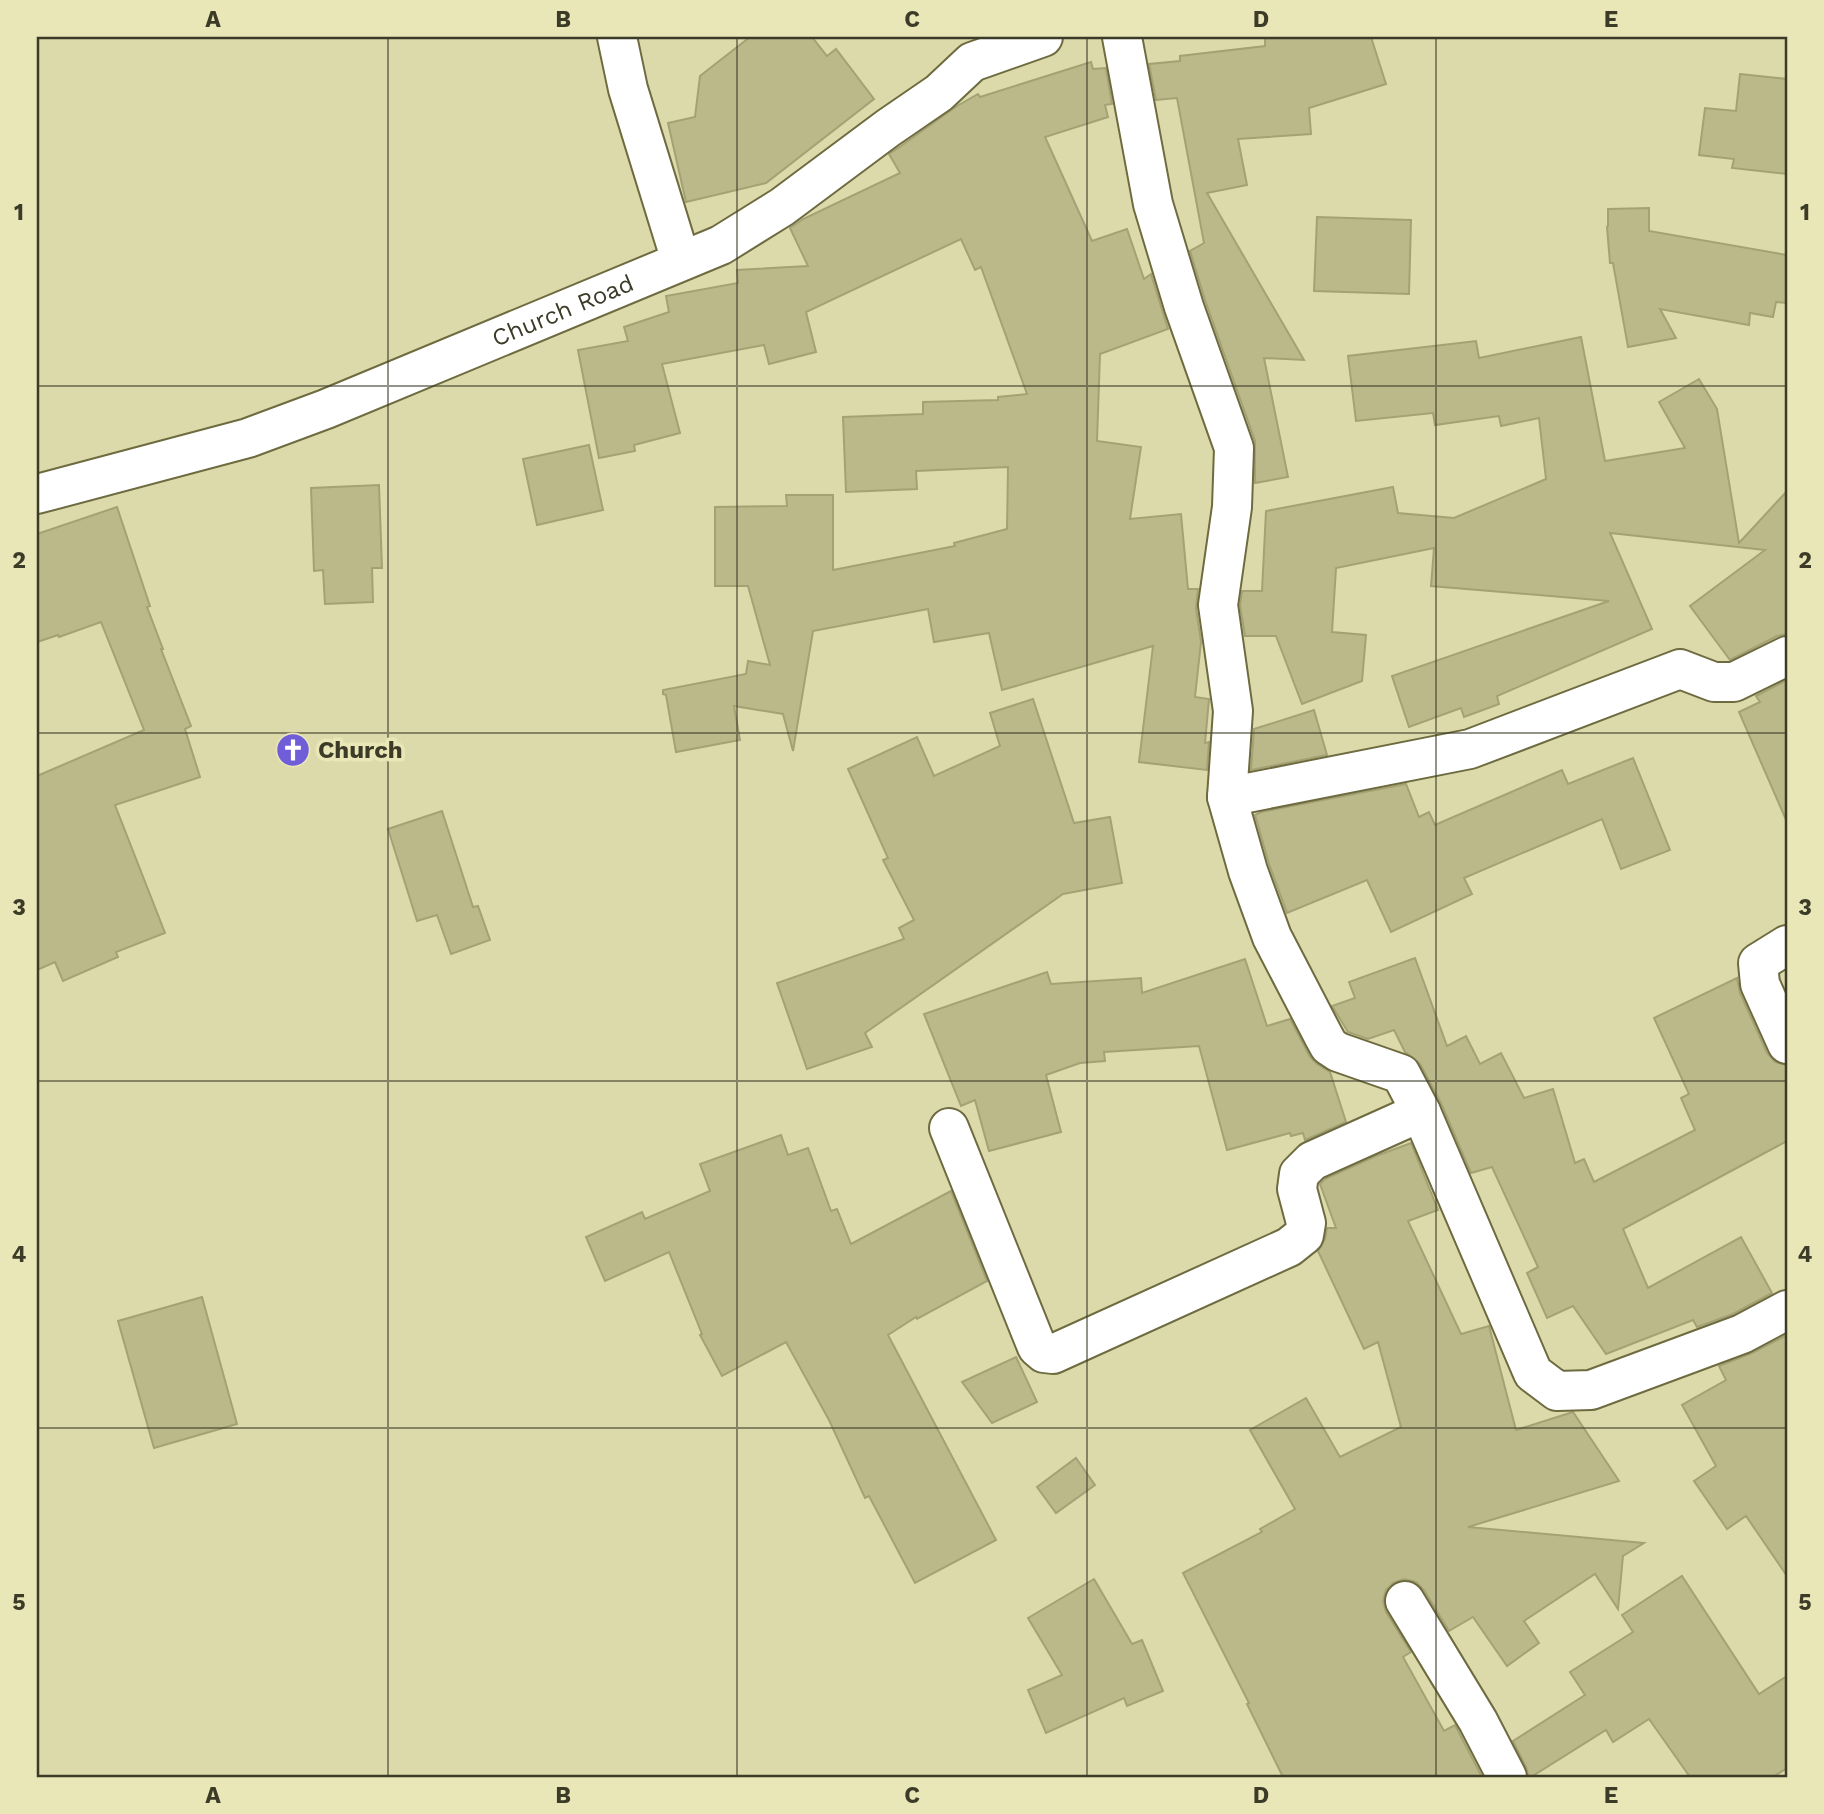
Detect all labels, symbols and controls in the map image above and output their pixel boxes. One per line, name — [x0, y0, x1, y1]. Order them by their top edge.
text: A — [205, 6, 221, 33]
text: B — [555, 6, 571, 33]
text: C — [904, 6, 920, 33]
text: D — [1253, 6, 1269, 33]
text: E — [1604, 6, 1618, 33]
text: 1 — [14, 199, 24, 226]
text: 1 — [1800, 199, 1810, 226]
street label: Church Road — [488, 269, 638, 352]
text: 2 — [12, 547, 26, 574]
text: 2 — [1798, 547, 1812, 574]
church icon: Church — [274, 731, 312, 769]
place label: Church — [318, 736, 403, 764]
text: 3 — [12, 894, 26, 921]
text: 3 — [1798, 894, 1812, 921]
text: 4 — [12, 1241, 27, 1268]
text: 4 — [1798, 1241, 1813, 1268]
text: 5 — [12, 1589, 26, 1616]
text: 5 — [1798, 1589, 1812, 1616]
text: A — [205, 1782, 221, 1809]
text: B — [555, 1782, 571, 1809]
text: C — [904, 1782, 920, 1809]
text: D — [1253, 1782, 1269, 1809]
text: E — [1604, 1782, 1618, 1809]

